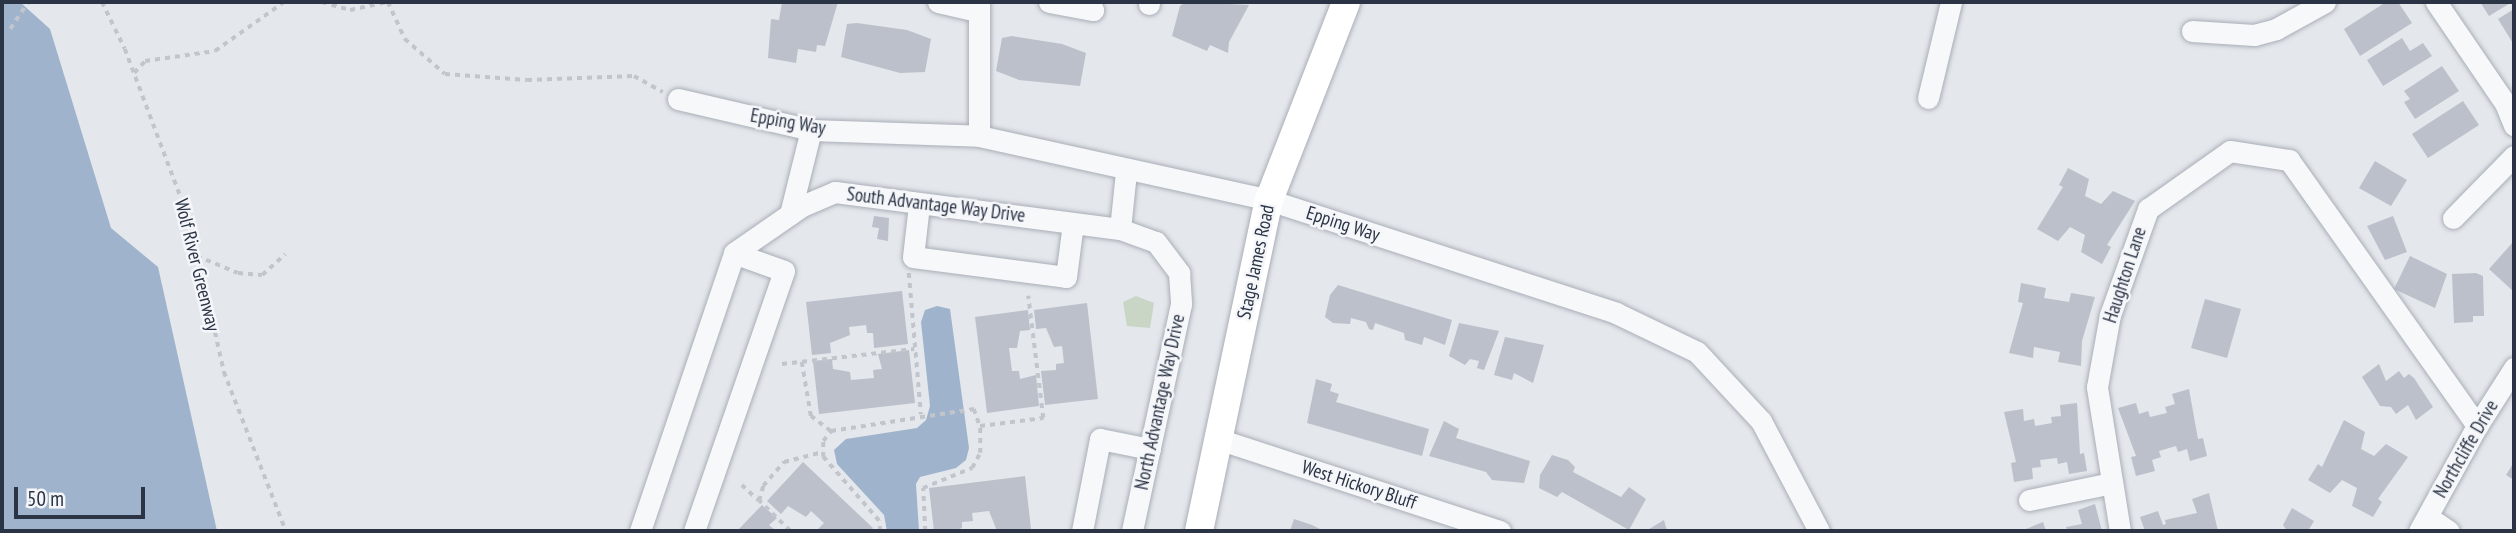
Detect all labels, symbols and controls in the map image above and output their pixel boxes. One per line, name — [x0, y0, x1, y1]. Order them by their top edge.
street label: Epping Way — [748, 104, 828, 140]
street label: South Advantage Way Drive — [845, 183, 1027, 227]
street label: Wolf River Greenway — [170, 196, 224, 334]
street label: Epping Way — [1303, 201, 1383, 247]
street label: Stage James Road — [1233, 203, 1279, 321]
street label: Haughton Lane — [2099, 224, 2151, 326]
street label: North Advantage Way Drive — [1130, 311, 1190, 493]
street label: Northcliffe Drive — [2429, 396, 2503, 502]
street label: West Hickory Bluff — [1298, 456, 1420, 514]
scale bar — [18, 474, 149, 518]
text: 50 m — [27, 485, 64, 512]

